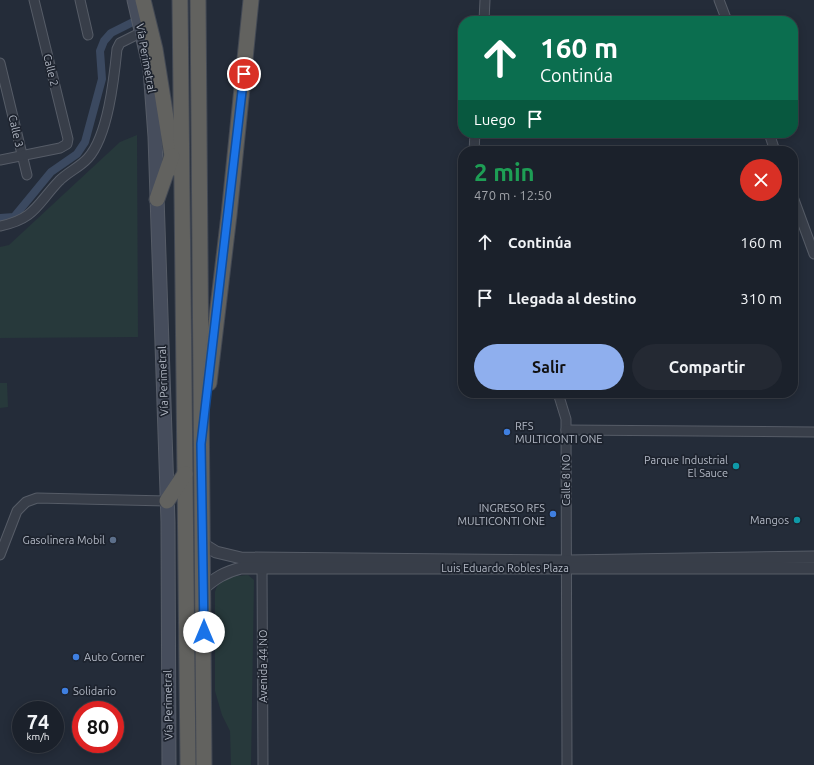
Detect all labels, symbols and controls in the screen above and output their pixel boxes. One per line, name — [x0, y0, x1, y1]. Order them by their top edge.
street label: Vía Perimetral — [134, 22, 158, 94]
icon: ahead — [474, 32, 526, 84]
text: 160 m — [540, 32, 618, 63]
street label: Calle 2 — [41, 53, 61, 87]
pin — [227, 57, 261, 91]
icon: arrive — [233, 63, 255, 85]
text: Continúa — [540, 65, 613, 85]
icon: arrive — [524, 108, 546, 130]
text: Luego — [474, 111, 516, 128]
street label: Calle 3 — [6, 114, 26, 148]
text: 2 min — [474, 159, 535, 186]
button: close — [740, 159, 782, 201]
text: 470 m · 12:50 — [474, 188, 552, 202]
icon: ahead — [474, 231, 496, 253]
text: Continúa — [508, 234, 572, 251]
text: 160 m — [740, 234, 782, 251]
icon: arrive — [474, 287, 496, 309]
text: Llegada al destino — [508, 290, 637, 307]
text: 310 m — [740, 290, 782, 307]
button: Salir — [474, 344, 624, 390]
button: Compartir — [632, 344, 782, 390]
street label: Vía Perimetral — [156, 346, 170, 416]
place label: RFS MULTICONTI ONE — [515, 420, 603, 445]
marker: RFS MULTICONTI ONE — [502, 427, 512, 437]
street label: Calle 8 NO — [560, 454, 572, 506]
place label: Parque Industrial El Sauce — [644, 454, 728, 479]
marker: Parque Industrial El Sauce — [731, 461, 741, 471]
place label: INGRESO RFS MULTICONTI ONE — [457, 502, 545, 527]
marker: INGRESO RFS MULTICONTI ONE — [548, 509, 558, 519]
place label: Mangos — [750, 514, 789, 526]
marker: Mangos — [792, 515, 802, 525]
place label: Gasolinera Mobil — [23, 534, 105, 546]
marker: Gasolinera Mobil — [108, 535, 118, 545]
street label: Luis Eduardo Robles Plaza — [441, 562, 569, 574]
position arrow — [183, 611, 225, 653]
street label: Avenida 44 NO — [257, 629, 269, 703]
place label: Auto Corner — [84, 651, 145, 663]
marker: Auto Corner — [71, 652, 81, 662]
street label: Vía Perimetral — [161, 670, 175, 740]
place label: Solidario — [73, 685, 116, 697]
marker: Solidario — [60, 686, 70, 696]
speed limit sign: 80 — [72, 701, 124, 753]
text: 74 — [27, 710, 49, 733]
text: km/h — [26, 731, 50, 742]

